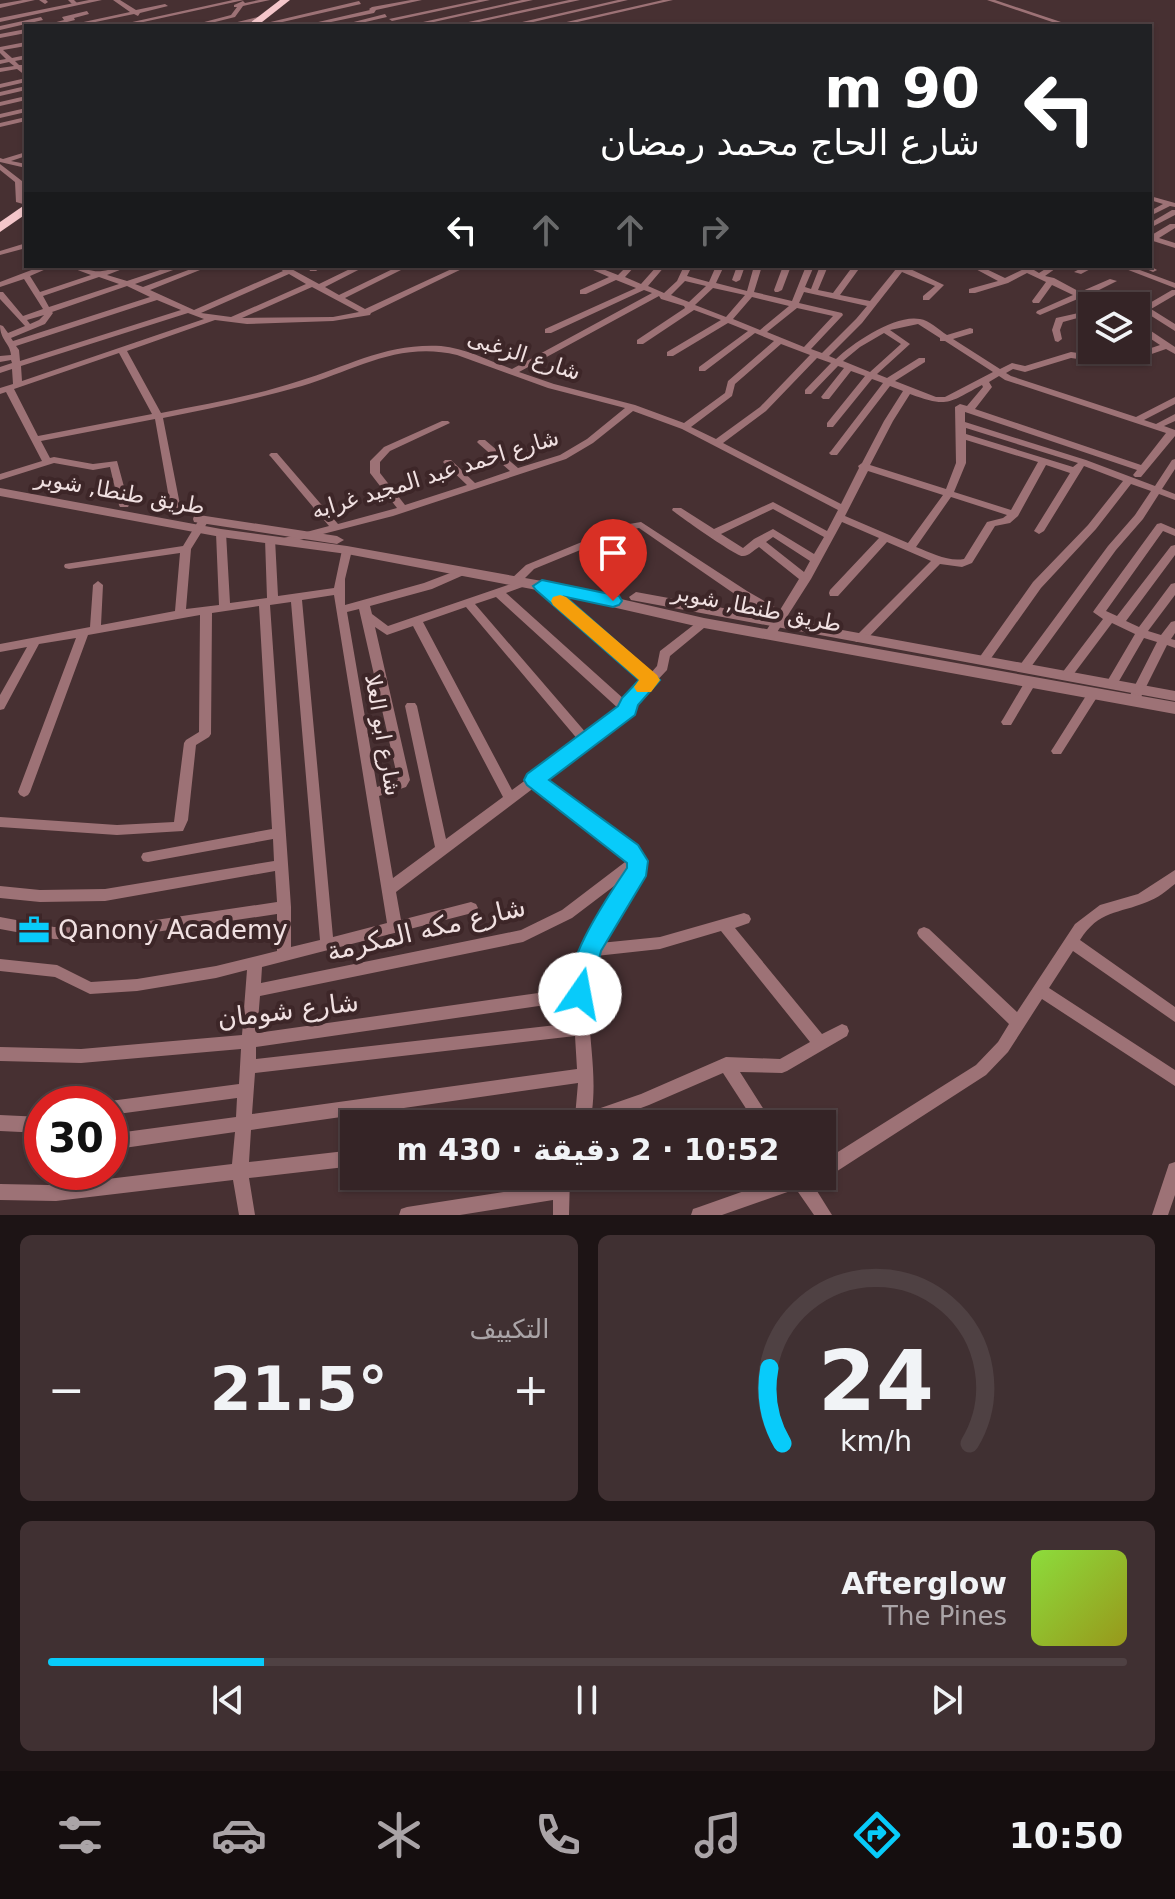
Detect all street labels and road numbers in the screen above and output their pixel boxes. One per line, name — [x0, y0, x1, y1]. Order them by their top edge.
street label: شارع الزغبى — [464, 325, 584, 385]
street label: شارع احمد عبد المجيد غرابه — [308, 424, 562, 524]
street label: طريق طنطا, شوبر — [32, 465, 207, 520]
street label: طريق طنطا, شوبر — [669, 579, 844, 638]
street label: شارع ابو العلا — [360, 672, 406, 798]
street label: شارع مكه المكرمة — [324, 892, 529, 967]
street label: شارع شومان — [216, 986, 361, 1035]

